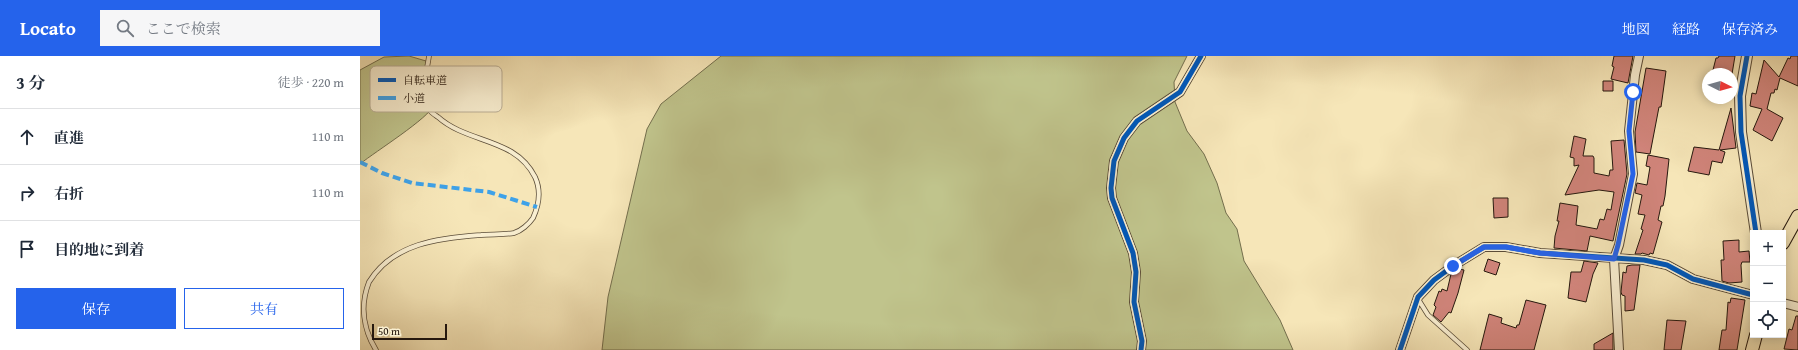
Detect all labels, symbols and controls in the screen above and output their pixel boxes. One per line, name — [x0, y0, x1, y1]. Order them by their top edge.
search box — [100, 10, 380, 46]
text: Locato — [20, 14, 76, 42]
icon: search — [114, 17, 136, 39]
text: ここで検索 — [146, 18, 221, 39]
text: 地図 — [1622, 19, 1650, 39]
text: 経路 — [1672, 19, 1700, 39]
text: 保存済み — [1722, 19, 1778, 39]
legend — [370, 66, 502, 112]
north arrow — [1702, 68, 1738, 104]
text: 3 分 — [16, 70, 46, 95]
text: 自転車道 — [403, 72, 447, 88]
text: 徒歩 · 220 m — [278, 73, 344, 92]
route start — [1624, 83, 1642, 101]
text: 小道 — [403, 90, 425, 106]
icon: ahead — [16, 126, 38, 148]
text: 直進 — [54, 127, 84, 148]
text: 110 m — [312, 127, 344, 146]
icon: right — [16, 182, 38, 204]
text: 右折 — [54, 183, 84, 204]
text: 110 m — [312, 183, 344, 202]
map controls — [1750, 230, 1786, 338]
button: + — [1750, 230, 1786, 266]
icon: arrive — [16, 238, 38, 260]
text: 目的地に到着 — [54, 239, 144, 260]
route end — [1444, 257, 1462, 275]
button: − — [1750, 266, 1786, 302]
button: 保存 — [16, 288, 176, 329]
button: 共有 — [184, 288, 344, 329]
button: locate — [1750, 302, 1786, 338]
scale bar — [372, 322, 447, 341]
text: 50 m — [378, 323, 400, 339]

